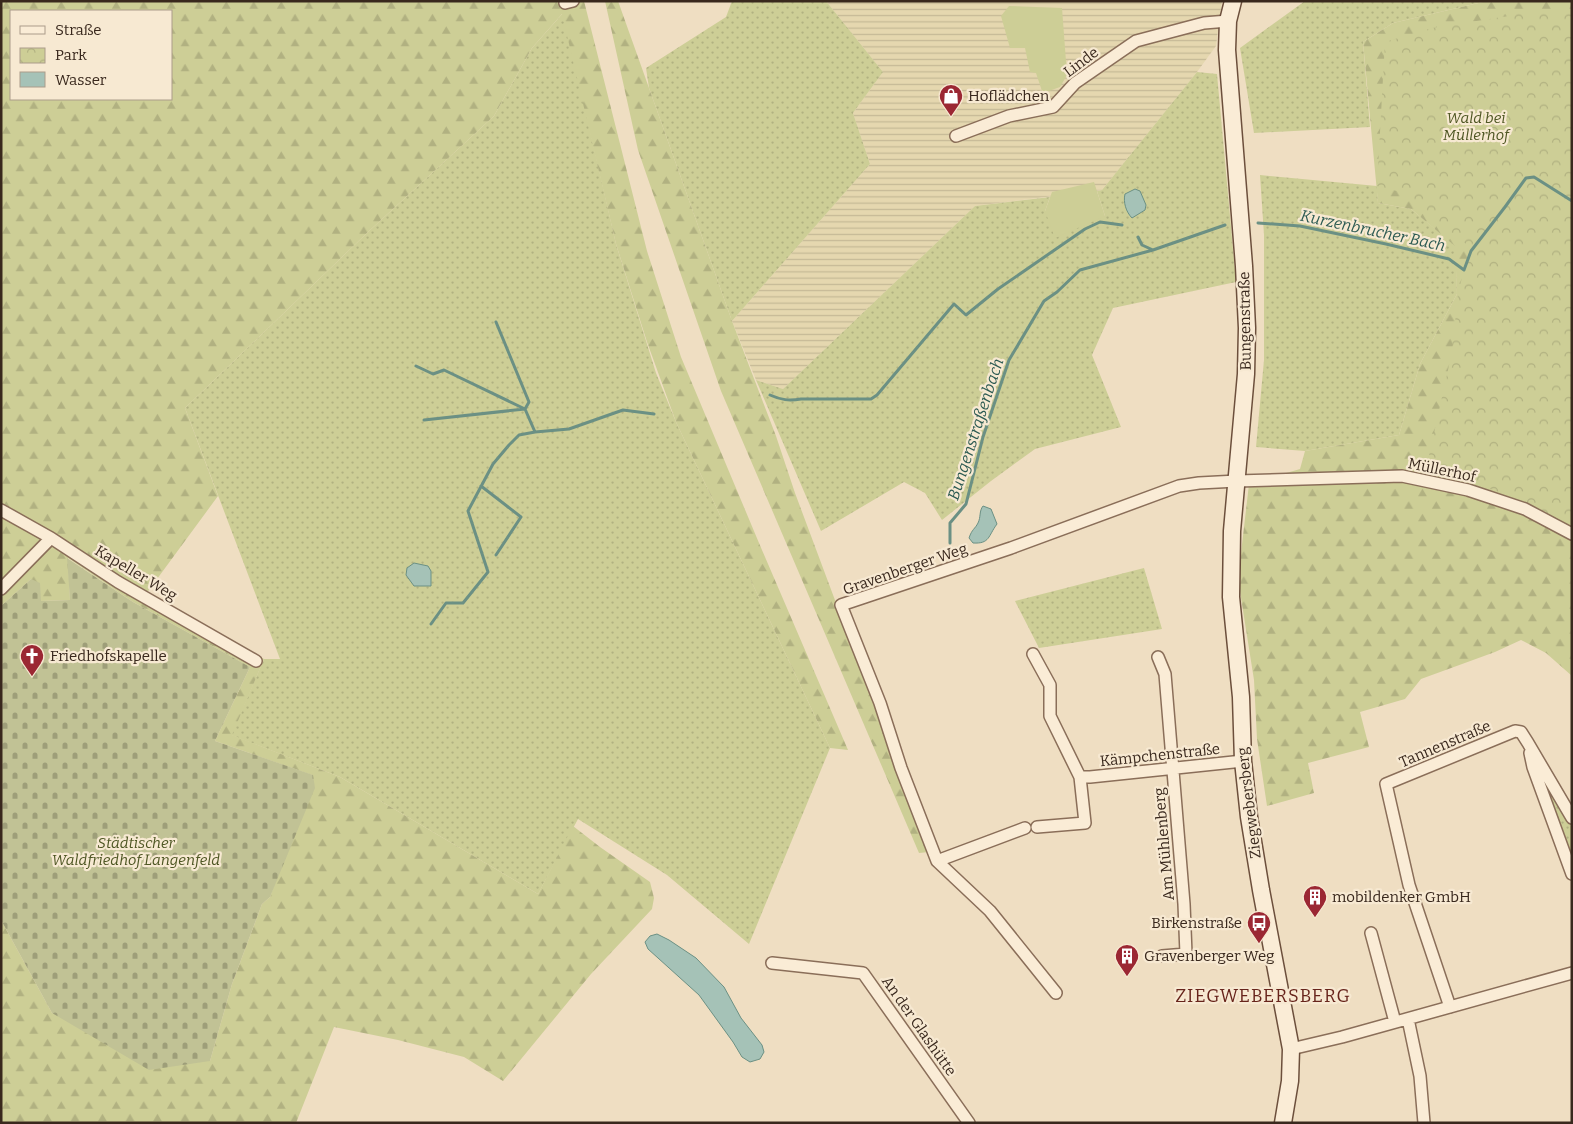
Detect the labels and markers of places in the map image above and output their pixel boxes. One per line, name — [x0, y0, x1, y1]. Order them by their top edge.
shop icon: Hoflädchen — [938, 83, 964, 117]
place label: Hoflädchen — [968, 87, 1050, 105]
church icon: Friedhofskapelle — [19, 643, 45, 677]
place label: Friedhofskapelle — [50, 647, 167, 665]
building icon: mobildenker GmbH — [1302, 884, 1328, 918]
place label: mobildenker GmbH — [1332, 888, 1471, 906]
bus stop icon: Birkenstraße — [1246, 910, 1272, 944]
place label: Birkenstraße — [1151, 914, 1242, 932]
building icon: Gravenberger Weg — [1114, 943, 1140, 977]
place label: Gravenberger Weg — [1144, 947, 1274, 965]

